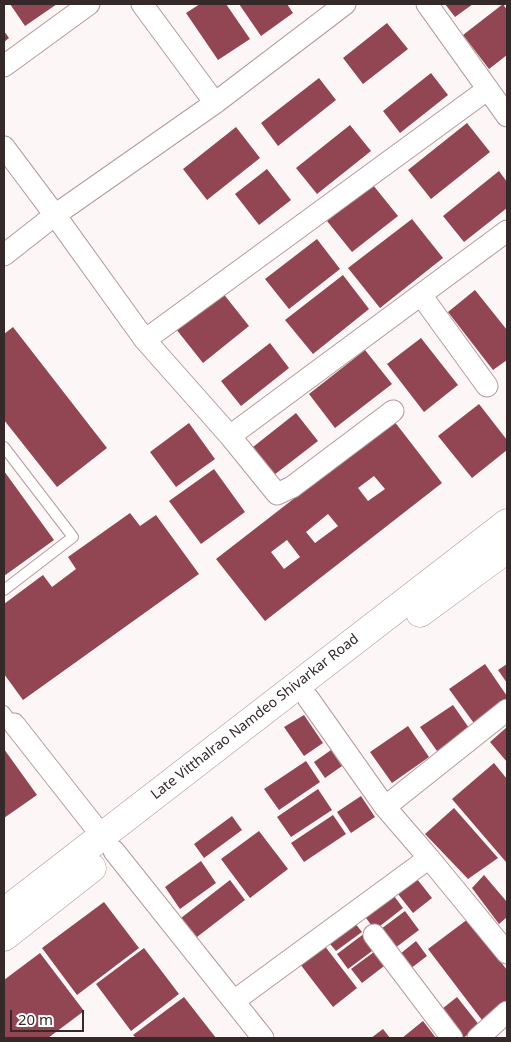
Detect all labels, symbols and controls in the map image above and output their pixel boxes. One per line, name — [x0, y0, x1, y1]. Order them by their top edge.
street label: Late Vitthalrao Namdeo Shivarkar Road — [148, 631, 362, 803]
scale bar — [12, 1000, 86, 1032]
text: 20 m — [18, 1009, 53, 1029]

